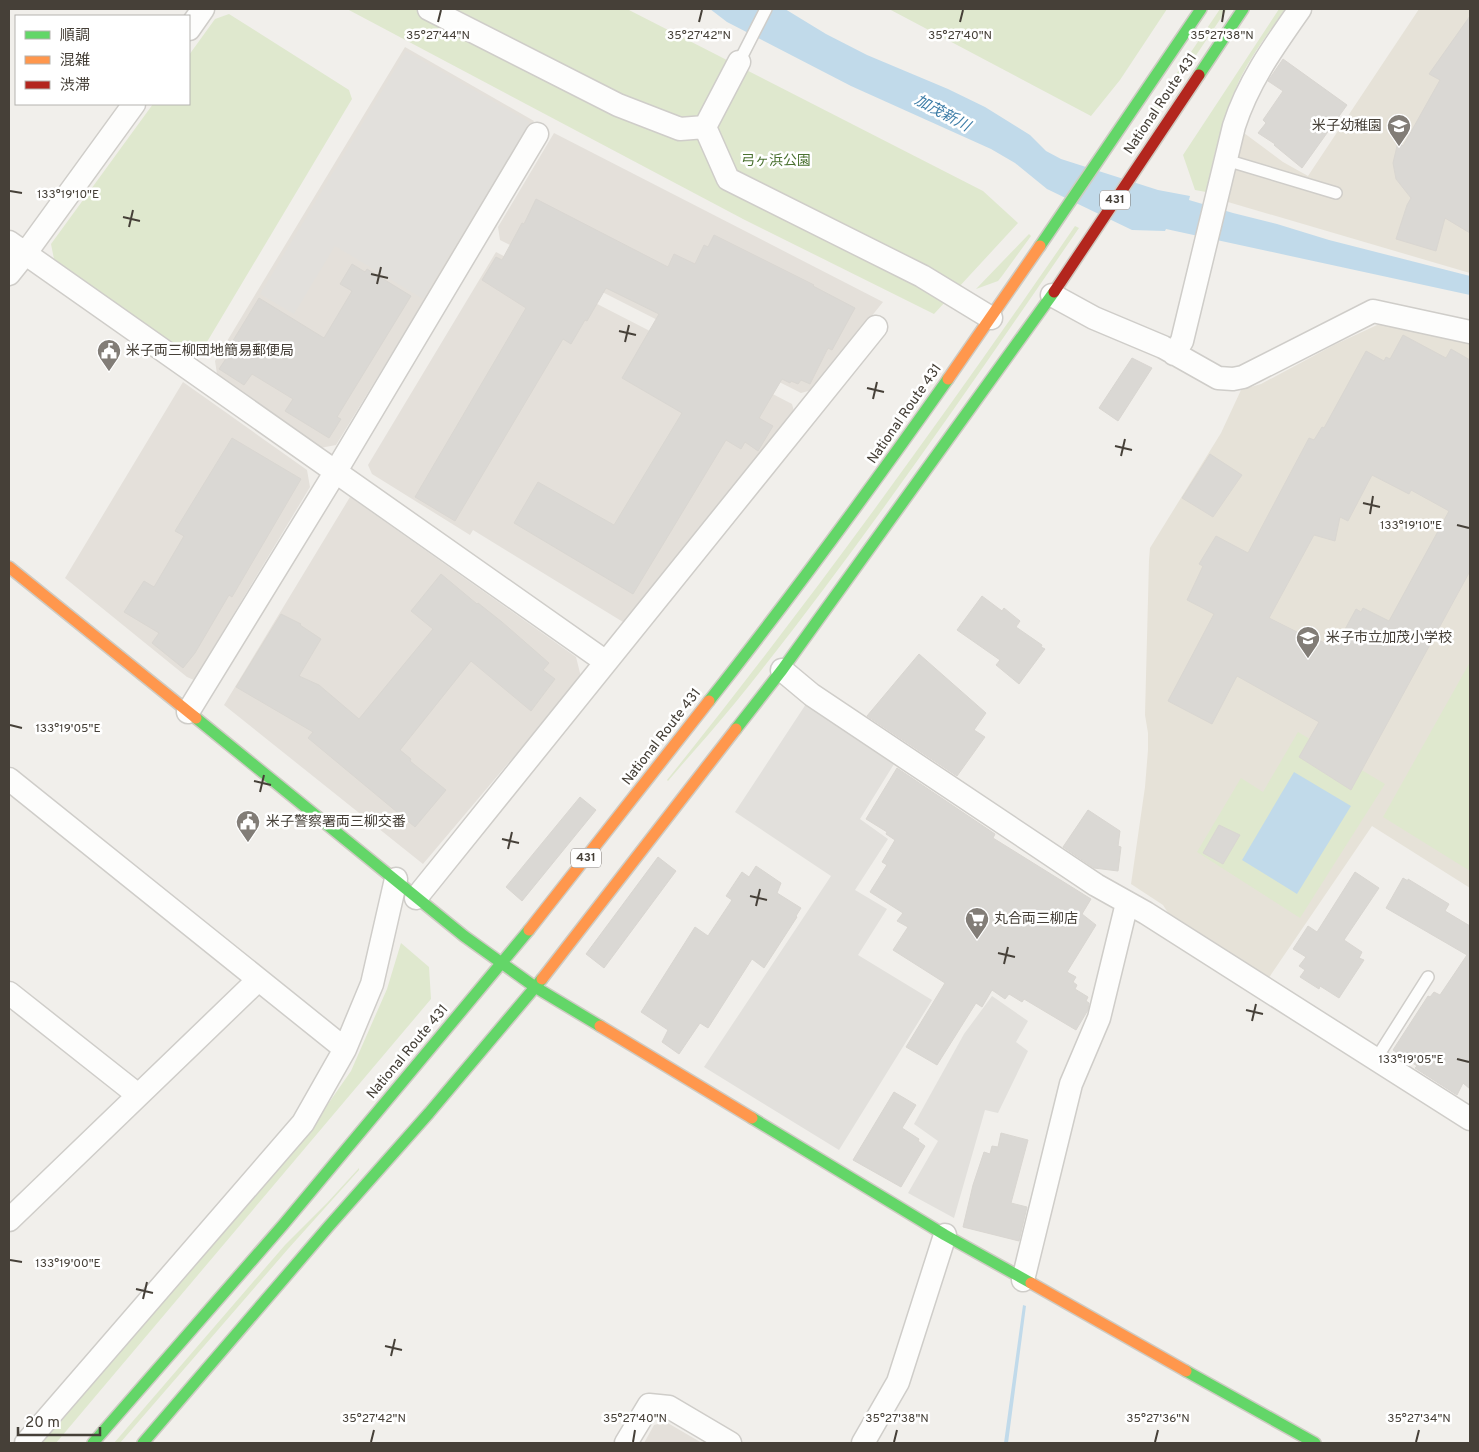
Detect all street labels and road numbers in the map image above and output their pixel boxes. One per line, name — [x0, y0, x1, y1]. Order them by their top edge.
street label: National Route 431 — [1121, 50, 1201, 158]
road number: 431 — [1100, 190, 1130, 210]
street label: National Route 431 — [864, 361, 946, 467]
street label: National Route 431 — [619, 685, 705, 789]
road number: 431 — [571, 848, 601, 868]
street label: National Route 431 — [364, 1001, 452, 1103]

